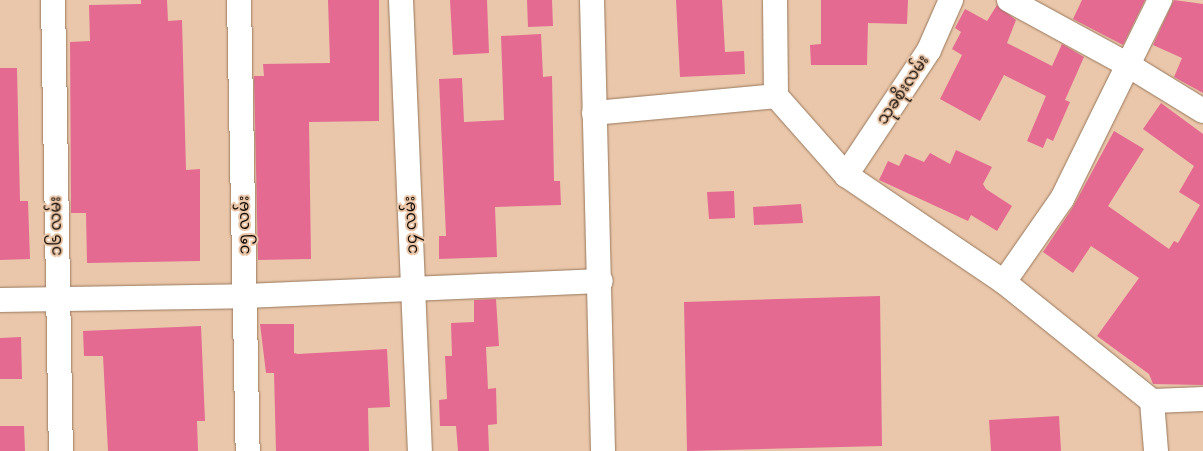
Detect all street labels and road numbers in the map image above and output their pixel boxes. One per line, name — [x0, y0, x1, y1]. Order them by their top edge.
street label: သုခစိုးလမ်း — [873, 52, 933, 128]
street label: ၁၅ လမ်း — [234, 195, 254, 255]
street label: ၁၆ လမ်း — [46, 196, 66, 256]
street label: ၁၄ လမ်း — [400, 196, 422, 254]

